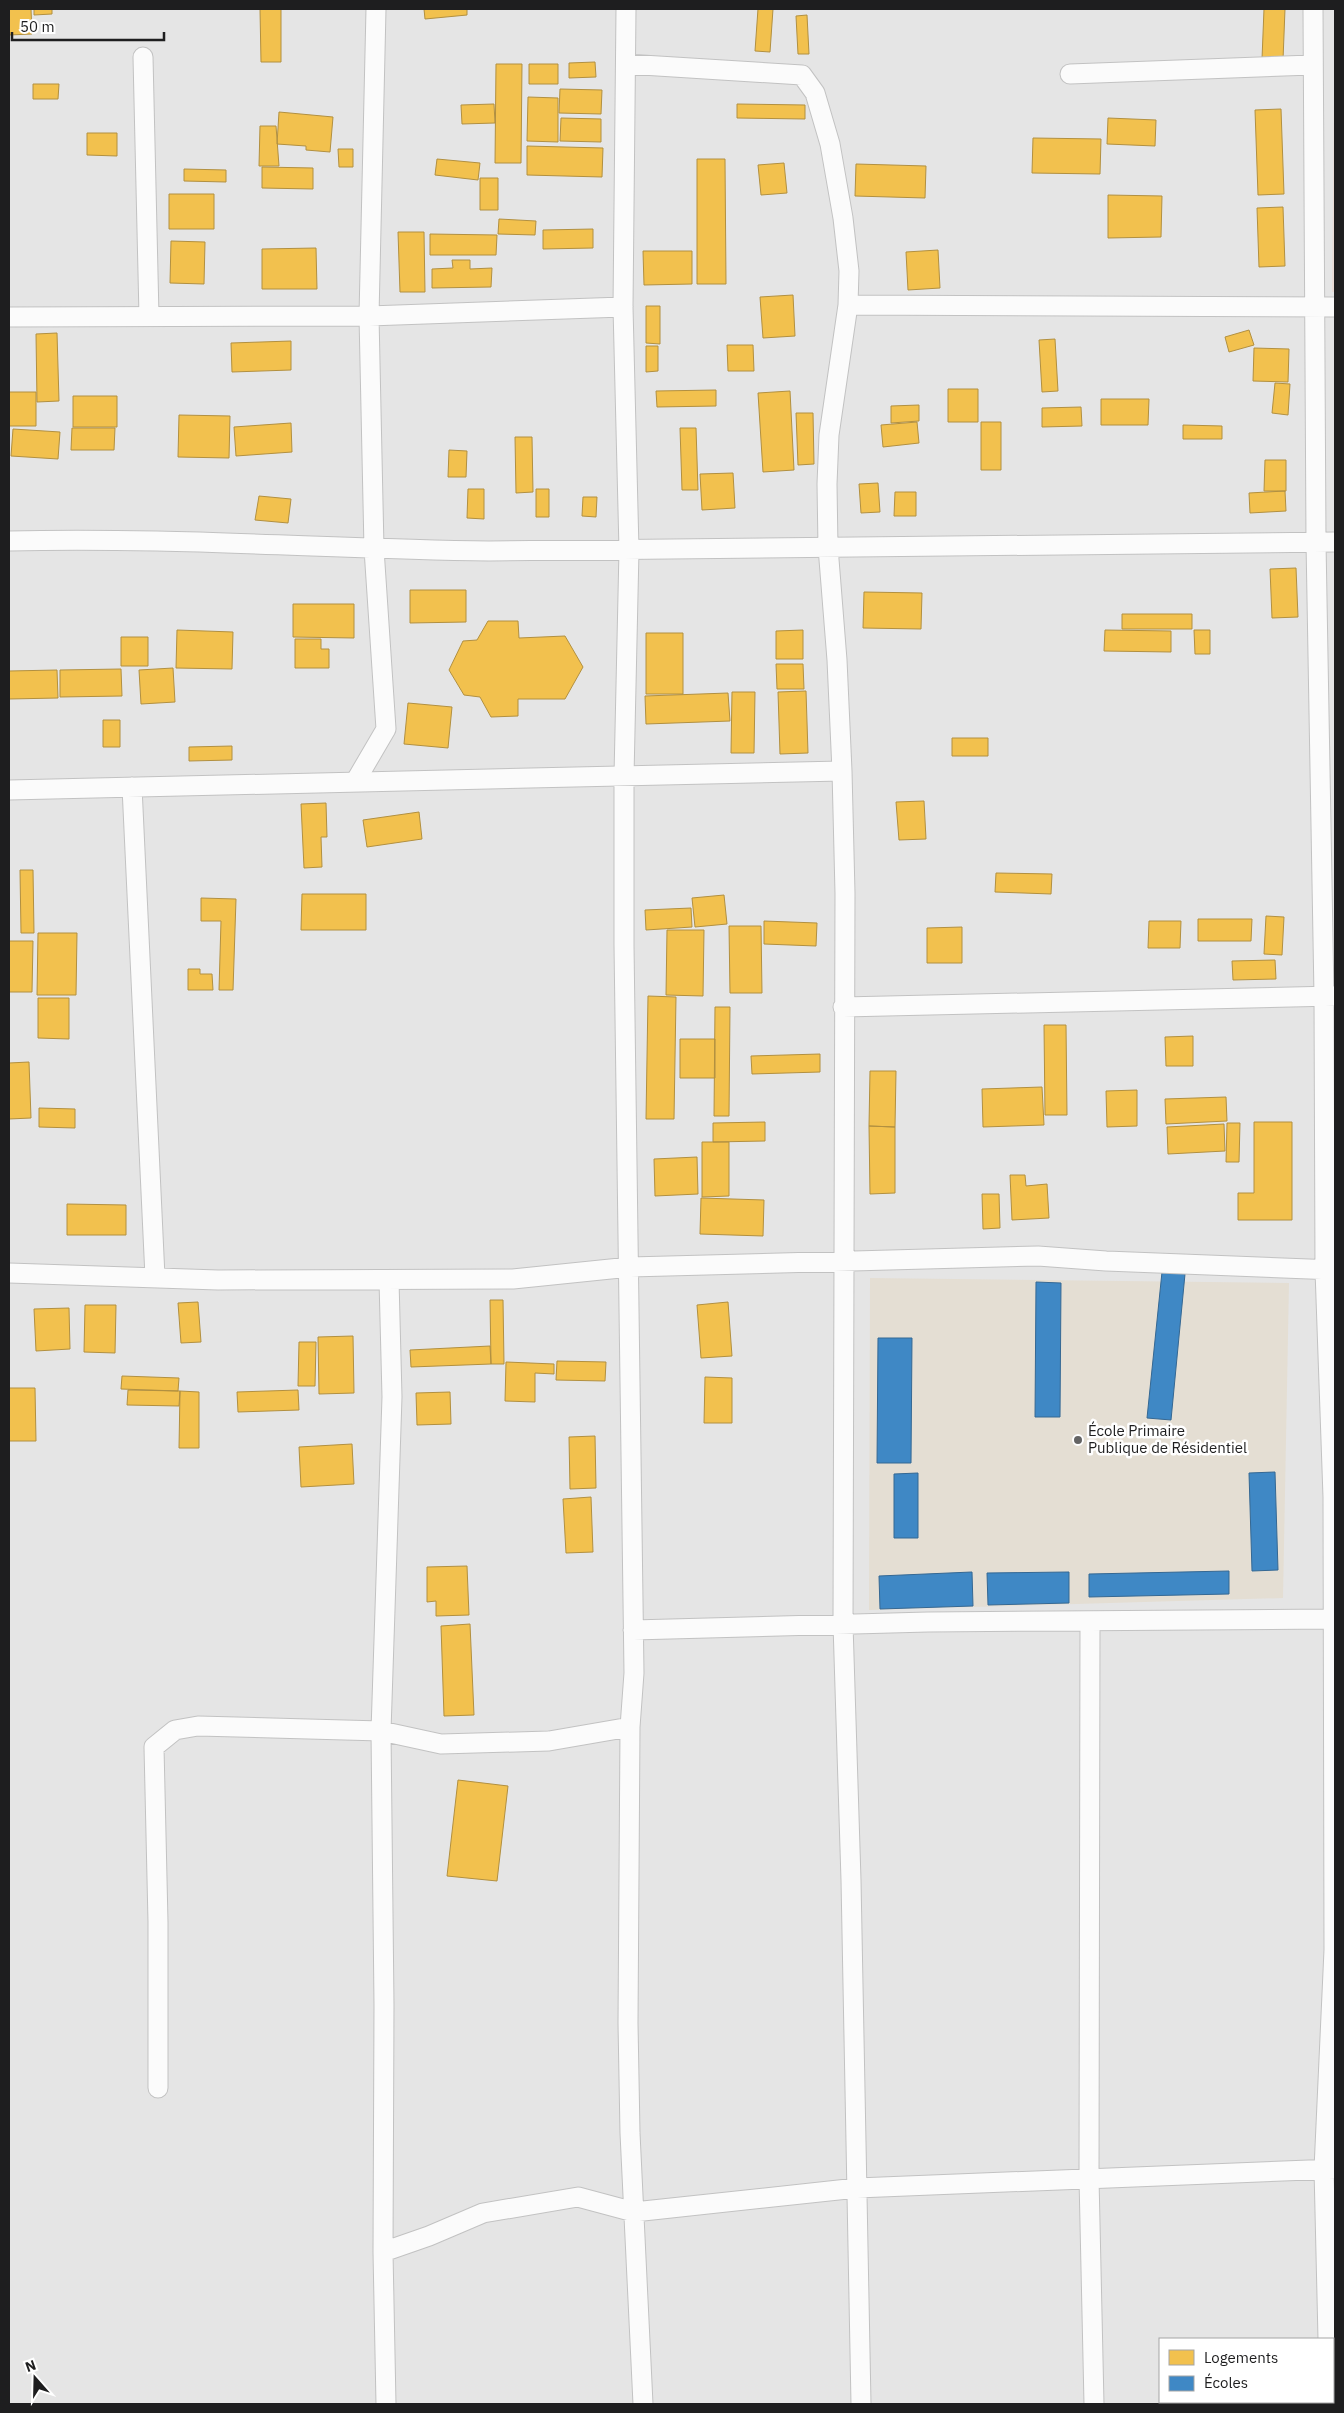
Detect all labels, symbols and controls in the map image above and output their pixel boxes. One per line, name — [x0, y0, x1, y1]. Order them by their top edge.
scale bar — [12, 10, 165, 42]
text: 50 m — [20, 17, 55, 36]
place label: École Primaire Publique de Résidentiel — [1088, 1421, 1247, 1457]
marker: École Primaire Publique de Résidentiel — [1072, 1434, 1084, 1446]
legend — [1159, 2338, 1334, 2403]
text: Logements — [1204, 2348, 1278, 2367]
north arrow — [10, 2353, 60, 2403]
text: N — [23, 2356, 38, 2376]
text: Écoles — [1204, 2373, 1248, 2392]

